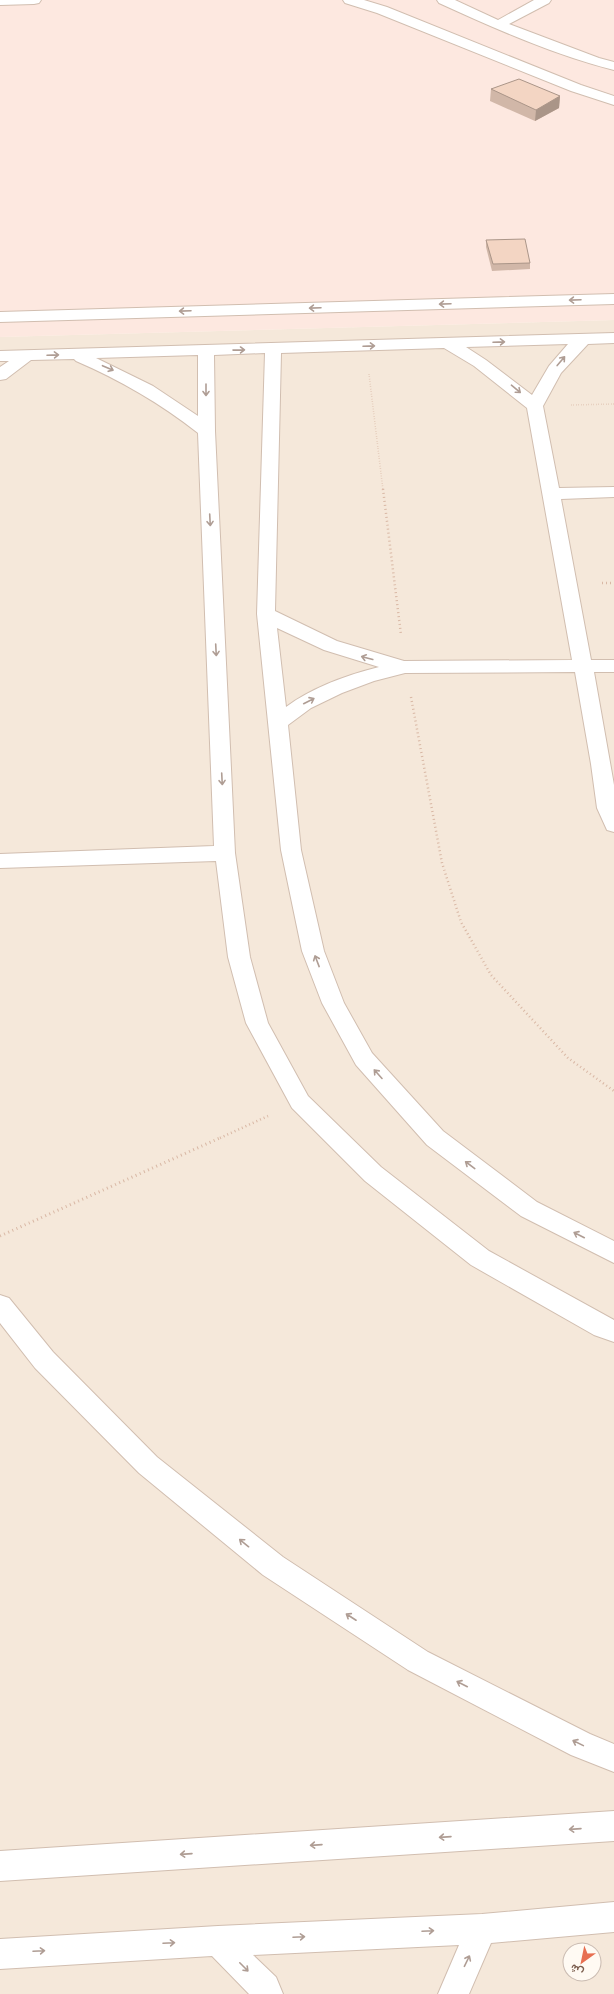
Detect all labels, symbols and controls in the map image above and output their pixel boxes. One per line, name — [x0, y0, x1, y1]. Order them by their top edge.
one-way arrow — [569, 296, 582, 303]
one-way arrow — [439, 300, 452, 307]
one-way arrow — [309, 304, 322, 311]
one-way arrow — [179, 308, 192, 315]
one-way arrow — [492, 338, 505, 346]
one-way arrow — [362, 342, 375, 350]
one-way arrow — [232, 346, 245, 354]
one-way arrow — [46, 351, 59, 359]
one-way arrow — [557, 355, 566, 366]
one-way arrow — [101, 365, 113, 373]
one-way arrow — [202, 383, 210, 396]
one-way arrow — [510, 385, 521, 394]
one-way arrow — [206, 513, 214, 526]
one-way arrow — [212, 643, 220, 656]
one-way arrow — [361, 654, 374, 661]
one-way arrow — [303, 697, 315, 704]
one-way arrow — [218, 772, 225, 785]
one-way arrow — [313, 954, 320, 967]
one-way arrow — [373, 1069, 382, 1080]
one-way arrow — [465, 1160, 476, 1169]
one-way arrow — [574, 1231, 586, 1238]
one-way arrow — [239, 1539, 250, 1547]
one-way arrow — [346, 1613, 357, 1621]
one-way arrow — [457, 1680, 469, 1687]
one-way arrow — [572, 1739, 584, 1746]
one-way arrow — [569, 1825, 582, 1832]
one-way arrow — [439, 1833, 452, 1840]
one-way arrow — [310, 1842, 323, 1849]
one-way arrow — [180, 1850, 193, 1857]
one-way arrow — [421, 1928, 434, 1935]
one-way arrow — [292, 1933, 305, 1941]
one-way arrow — [162, 1940, 175, 1947]
north arrow — [562, 1942, 602, 1982]
one-way arrow — [32, 1948, 45, 1955]
one-way arrow — [464, 1955, 471, 1967]
text: ش — [568, 1961, 586, 1979]
one-way arrow — [239, 1962, 249, 1972]

